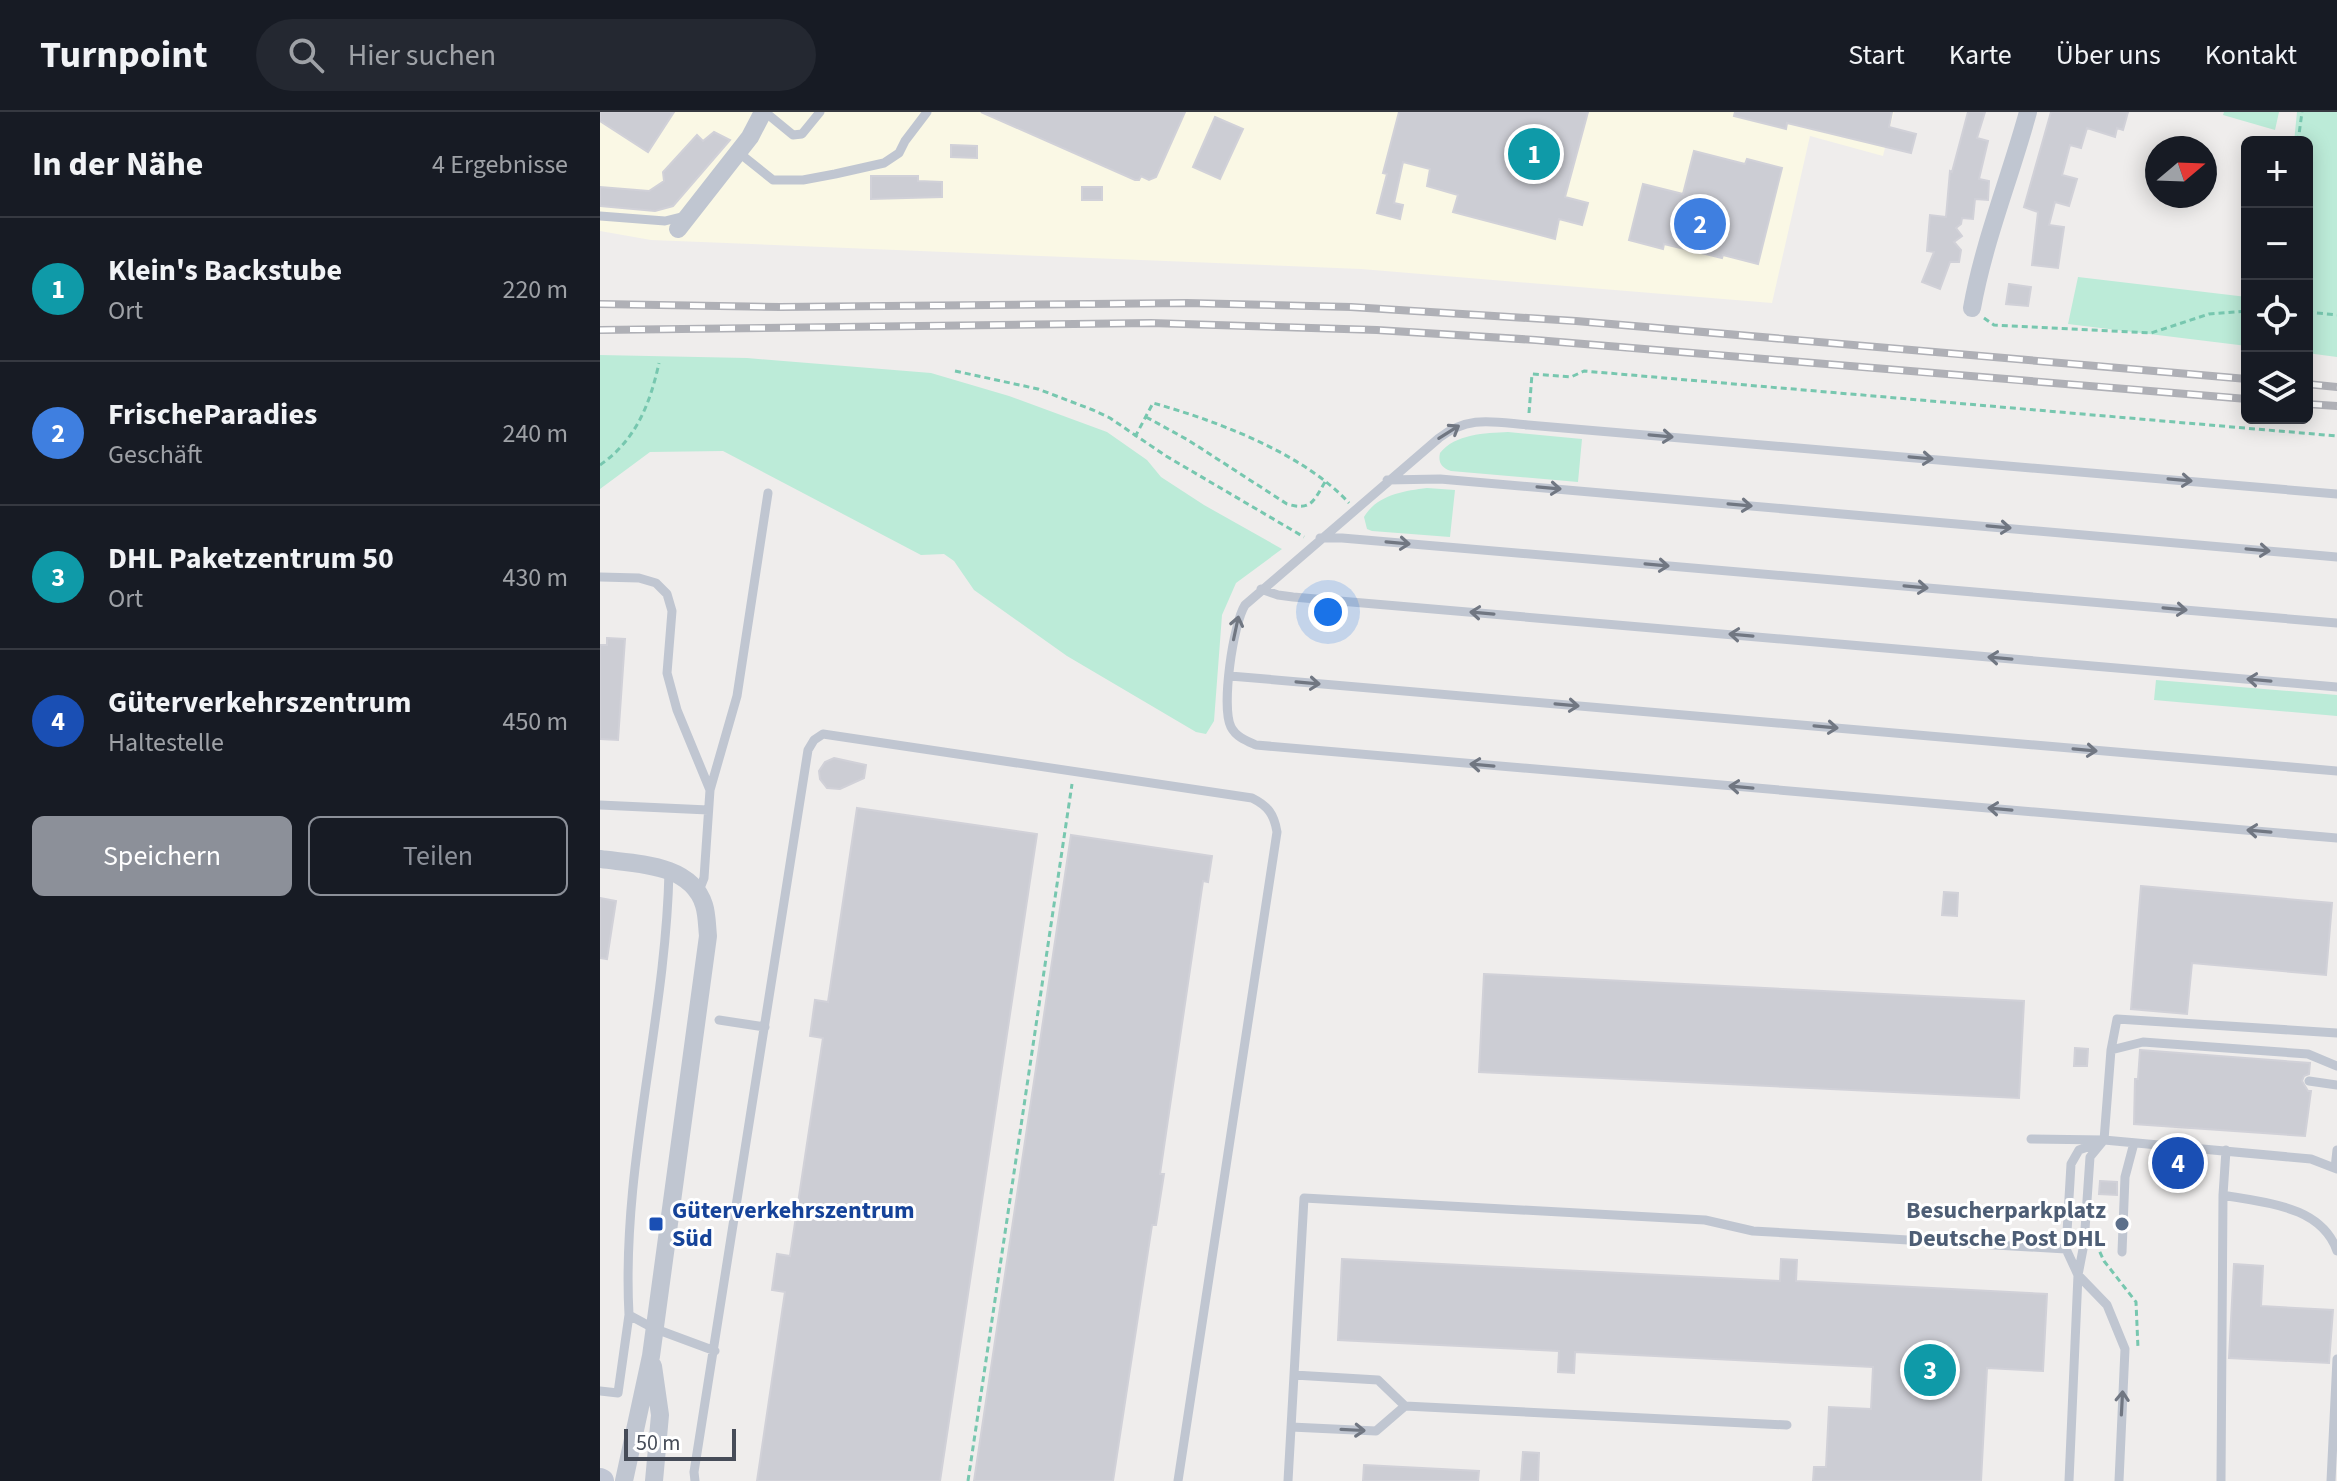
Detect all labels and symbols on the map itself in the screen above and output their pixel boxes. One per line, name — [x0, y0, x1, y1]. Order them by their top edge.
pin: 1 — [1508, 124, 1560, 184]
north arrow — [2145, 136, 2217, 208]
pin: 2 — [1674, 194, 1726, 254]
one-way arrow — [1437, 424, 1459, 441]
one-way arrow — [1648, 429, 1674, 444]
one-way arrow — [1907, 451, 1933, 466]
one-way arrow — [2166, 473, 2193, 488]
one-way arrow — [1535, 481, 1562, 496]
one-way arrow — [1726, 498, 1753, 513]
one-way arrow — [1985, 520, 2012, 535]
one-way arrow — [1384, 535, 1411, 550]
one-way arrow — [2244, 543, 2271, 558]
one-way arrow — [1643, 558, 1670, 573]
one-way arrow — [1902, 580, 1929, 595]
your location — [1308, 592, 1348, 632]
one-way arrow — [2161, 602, 2188, 617]
one-way arrow — [1469, 605, 1496, 620]
one-way arrow — [1229, 616, 1244, 642]
one-way arrow — [1728, 628, 1755, 643]
one-way arrow — [1987, 650, 2014, 665]
one-way arrow — [2246, 672, 2273, 687]
one-way arrow — [1294, 676, 1321, 691]
one-way arrow — [1553, 698, 1580, 713]
one-way arrow — [1812, 720, 1839, 735]
one-way arrow — [2071, 743, 2098, 758]
one-way arrow — [1469, 757, 1496, 772]
one-way arrow — [1728, 779, 1755, 794]
one-way arrow — [1987, 801, 2014, 816]
one-way arrow — [2246, 823, 2273, 838]
pin: 4 — [2152, 1133, 2204, 1193]
place label: Güterverkehrszentrum Süd — [672, 1193, 915, 1256]
place label: Besucherparkplatz Deutsche Post DHL — [1906, 1193, 2106, 1256]
marker: Güterverkehrszentrum Süd — [647, 1215, 665, 1233]
marker: Besucherparkplatz Deutsche Post DHL — [2113, 1215, 2131, 1233]
pin: 3 — [1904, 1340, 1956, 1400]
one-way arrow — [2115, 1390, 2130, 1417]
one-way arrow — [1339, 1423, 1366, 1438]
scale bar — [624, 1425, 736, 1461]

